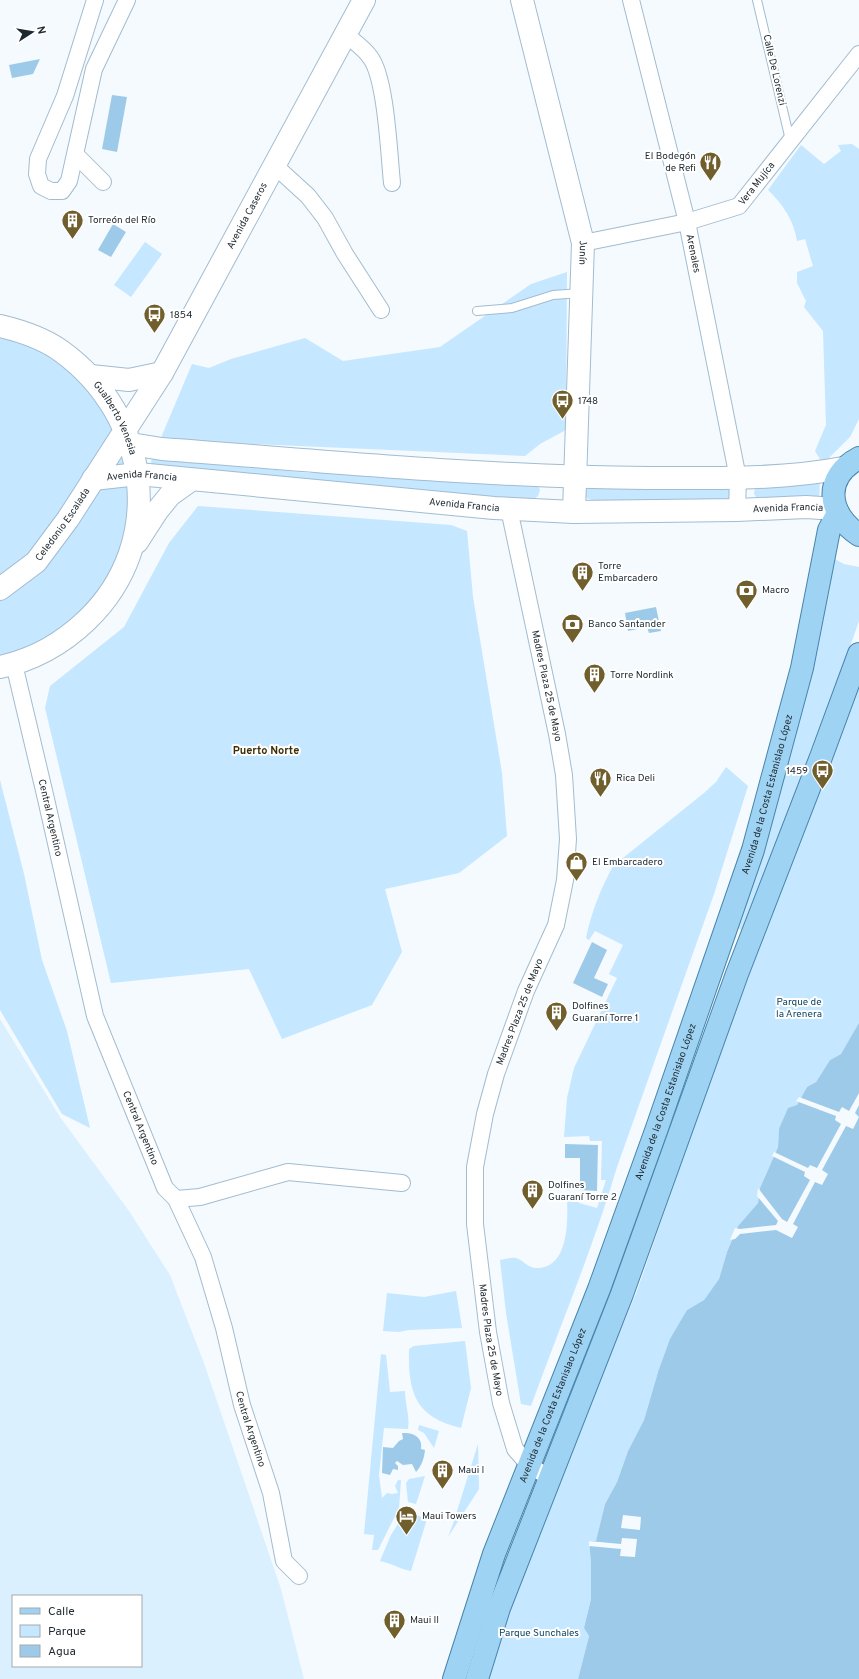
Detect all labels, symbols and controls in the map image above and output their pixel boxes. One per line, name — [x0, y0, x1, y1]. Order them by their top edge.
north arrow — [12, 12, 52, 52]
text: N — [33, 25, 48, 35]
street label: Calle De Lorenzi — [759, 33, 789, 107]
restaurant icon: El Bodegón de Refi — [698, 149, 724, 182]
place label: El Bodegón de Refi — [645, 150, 696, 175]
street label: Vera Mujíca — [736, 159, 778, 208]
street label: Avenida Caseros — [224, 180, 271, 251]
building icon: Torreón del Río — [59, 207, 85, 240]
place label: Torreón del Río — [88, 214, 156, 227]
street label: Arenales — [683, 233, 704, 274]
street label: Junín — [576, 238, 590, 265]
bus stop icon: 1854 — [142, 302, 168, 335]
place label: 1854 — [170, 309, 192, 322]
street label: Gualberto Venesia — [90, 379, 139, 456]
bus stop icon: 1748 — [550, 388, 576, 421]
place label: 1748 — [578, 395, 598, 408]
street label: Avenida Francia — [106, 467, 178, 484]
street label: Celedonio Escalada — [32, 485, 93, 564]
street label: Avenida Francia — [428, 495, 500, 515]
street label: Avenida Francia — [752, 500, 824, 516]
building icon: Torre Embarcadero — [569, 559, 595, 592]
place label: Torre Embarcadero — [598, 560, 658, 585]
bank icon: Macro — [734, 577, 760, 610]
place label: Macro — [762, 584, 790, 597]
bank icon: Banco Santander — [560, 611, 586, 644]
place label: Banco Santander — [588, 618, 666, 631]
street label: Madres Plaza 25 de Mayo — [529, 629, 565, 743]
building icon: Torre Nordlink — [581, 662, 607, 695]
place label: Torre Nordlink — [610, 669, 674, 682]
street label: Avenida de la Costa Estanislao López — [739, 713, 796, 876]
district label: Puerto Norte — [233, 744, 299, 758]
bus stop icon: 1459 — [810, 758, 836, 791]
restaurant icon: Rica Deli — [587, 765, 613, 798]
place label: 1459 — [786, 765, 808, 778]
place label: Rica Deli — [616, 772, 655, 785]
street label: Central Argentino — [35, 778, 65, 858]
shop icon: El Embarcadero — [564, 849, 590, 882]
place label: El Embarcadero — [592, 856, 663, 869]
street label: Madres Plaza 25 de Mayo — [494, 956, 547, 1067]
park label: Parque de la Arenera — [776, 996, 822, 1021]
building icon: Dolfines Guaraní Torre 1 — [543, 999, 569, 1032]
place label: Dolfines Guaraní Torre 1 — [572, 1000, 639, 1025]
street label: Avenida de la Costa Estanislao López — [632, 1022, 699, 1182]
street label: Central Argentino — [120, 1089, 162, 1167]
building icon: Dolfines Guaraní Torre 2 — [520, 1178, 546, 1211]
place label: Dolfines Guaraní Torre 2 — [548, 1179, 617, 1204]
street label: Madres Plaza 25 de Mayo — [476, 1283, 506, 1398]
street label: Avenida de la Costa Estanislao López — [516, 1326, 589, 1485]
street label: Central Argentino — [232, 1390, 269, 1469]
building icon: Maui I — [429, 1457, 455, 1490]
place label: Maui I — [458, 1464, 484, 1477]
hotel icon: Maui Towers — [393, 1503, 419, 1536]
place label: Maui Towers — [422, 1510, 477, 1523]
legend — [12, 1595, 142, 1667]
text: Calle — [48, 1604, 75, 1620]
building icon: Maui II — [381, 1607, 407, 1640]
place label: Maui II — [410, 1614, 439, 1627]
text: Parque — [48, 1624, 86, 1640]
park label: Parque Sunchales — [499, 1627, 579, 1640]
text: Agua — [48, 1644, 76, 1660]

